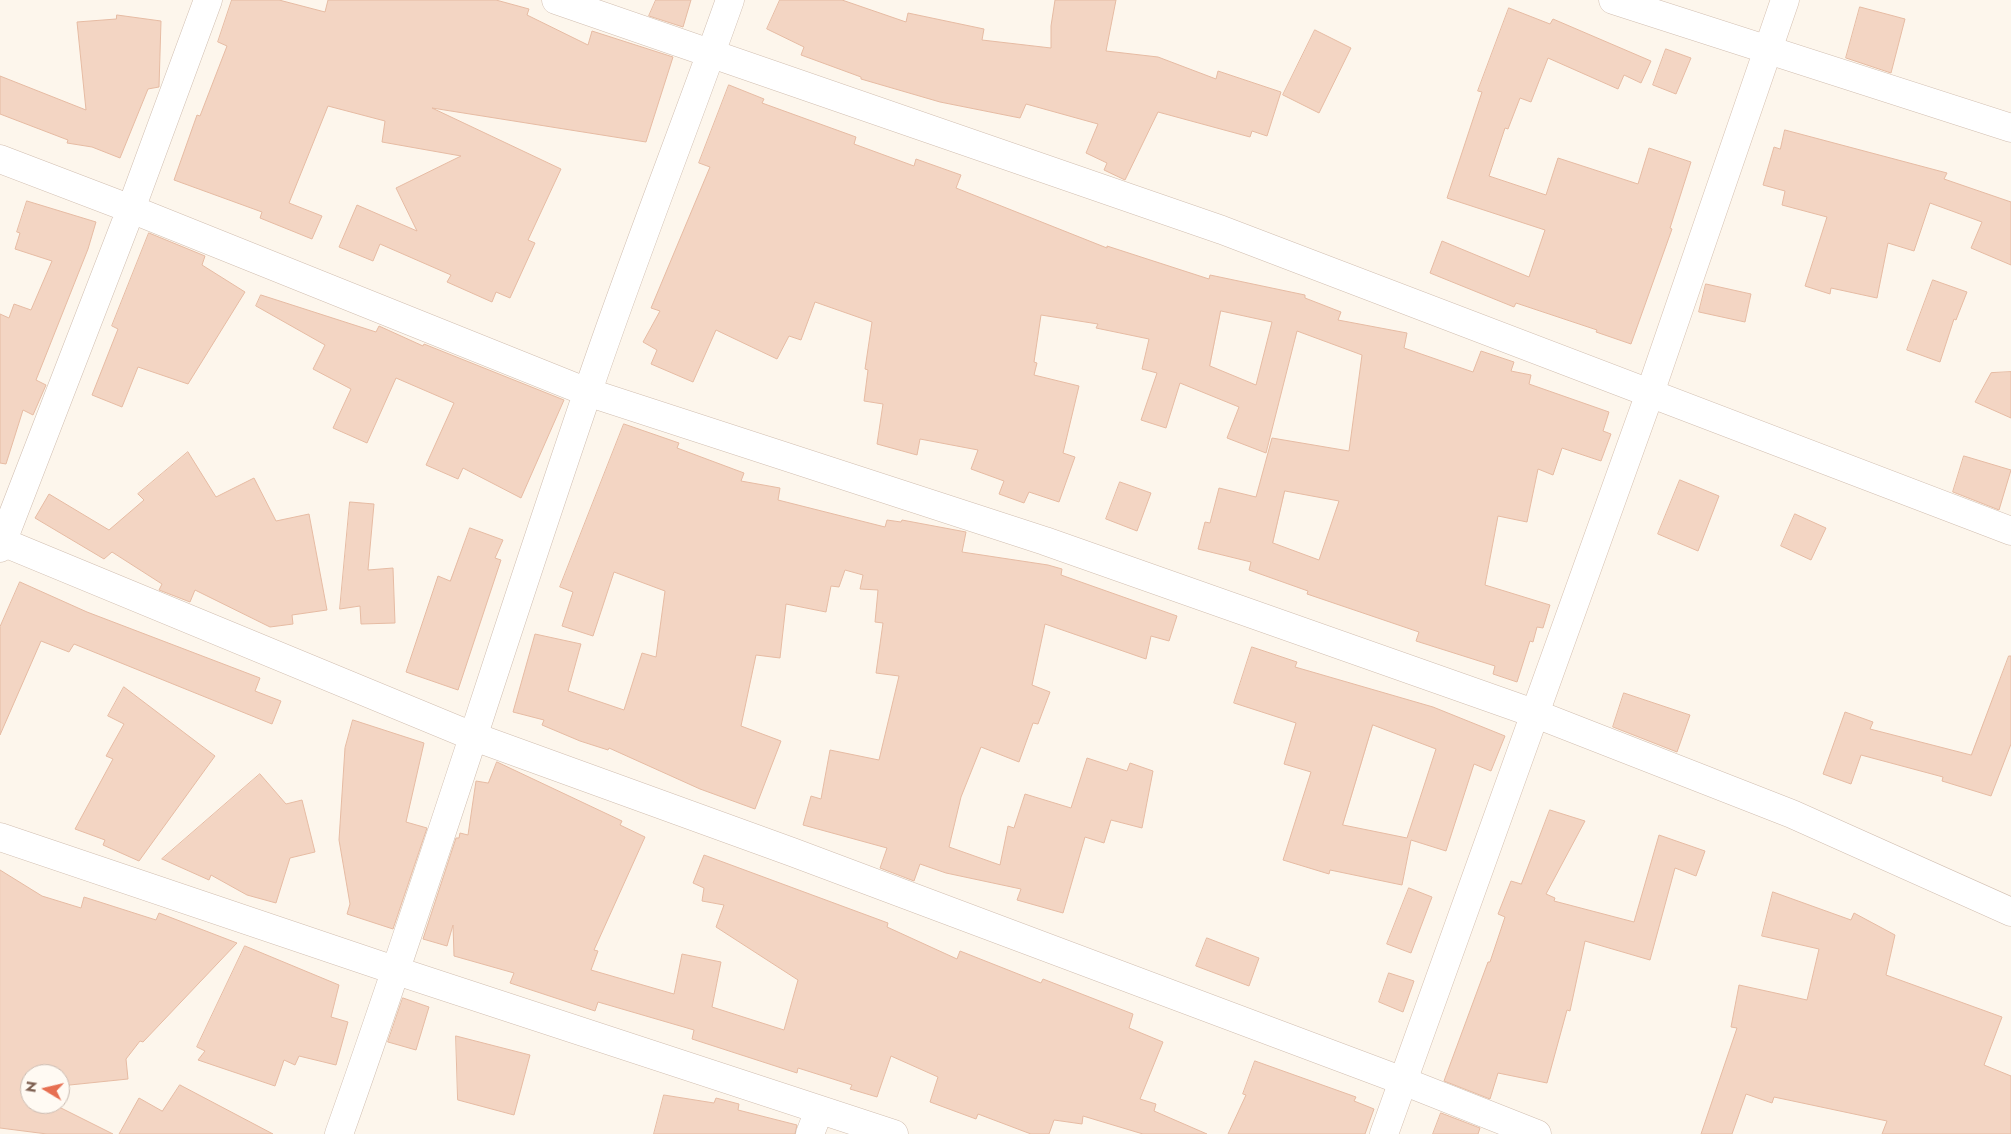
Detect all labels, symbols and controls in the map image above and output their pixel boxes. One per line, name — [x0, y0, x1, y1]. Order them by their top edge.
north arrow — [20, 1064, 70, 1114]
text: N — [20, 1080, 42, 1094]

